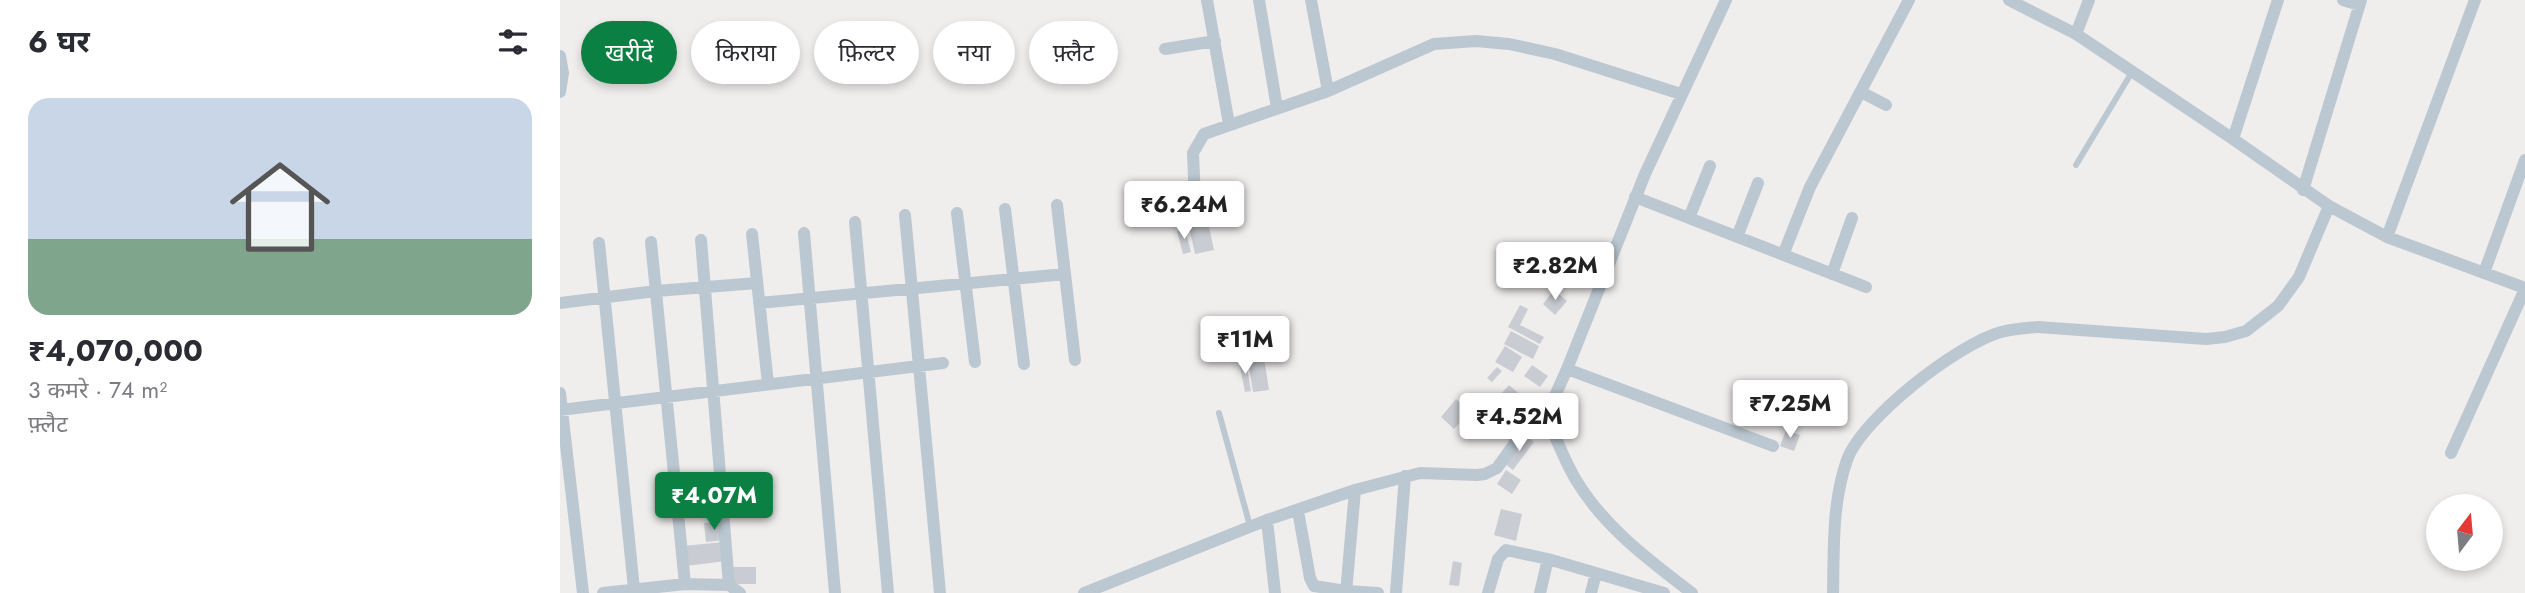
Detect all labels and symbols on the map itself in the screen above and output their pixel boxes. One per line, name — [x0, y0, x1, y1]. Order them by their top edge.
pin: ₹6.24M — [1127, 182, 1241, 241]
pin: ₹2.82M — [1498, 243, 1612, 302]
pin: ₹11M — [1204, 316, 1286, 376]
pin: ₹7.25M — [1733, 380, 1847, 440]
pin: ₹4.52M — [1462, 393, 1576, 453]
pin: ₹4.07M — [657, 472, 771, 532]
north arrow — [2426, 494, 2502, 570]

